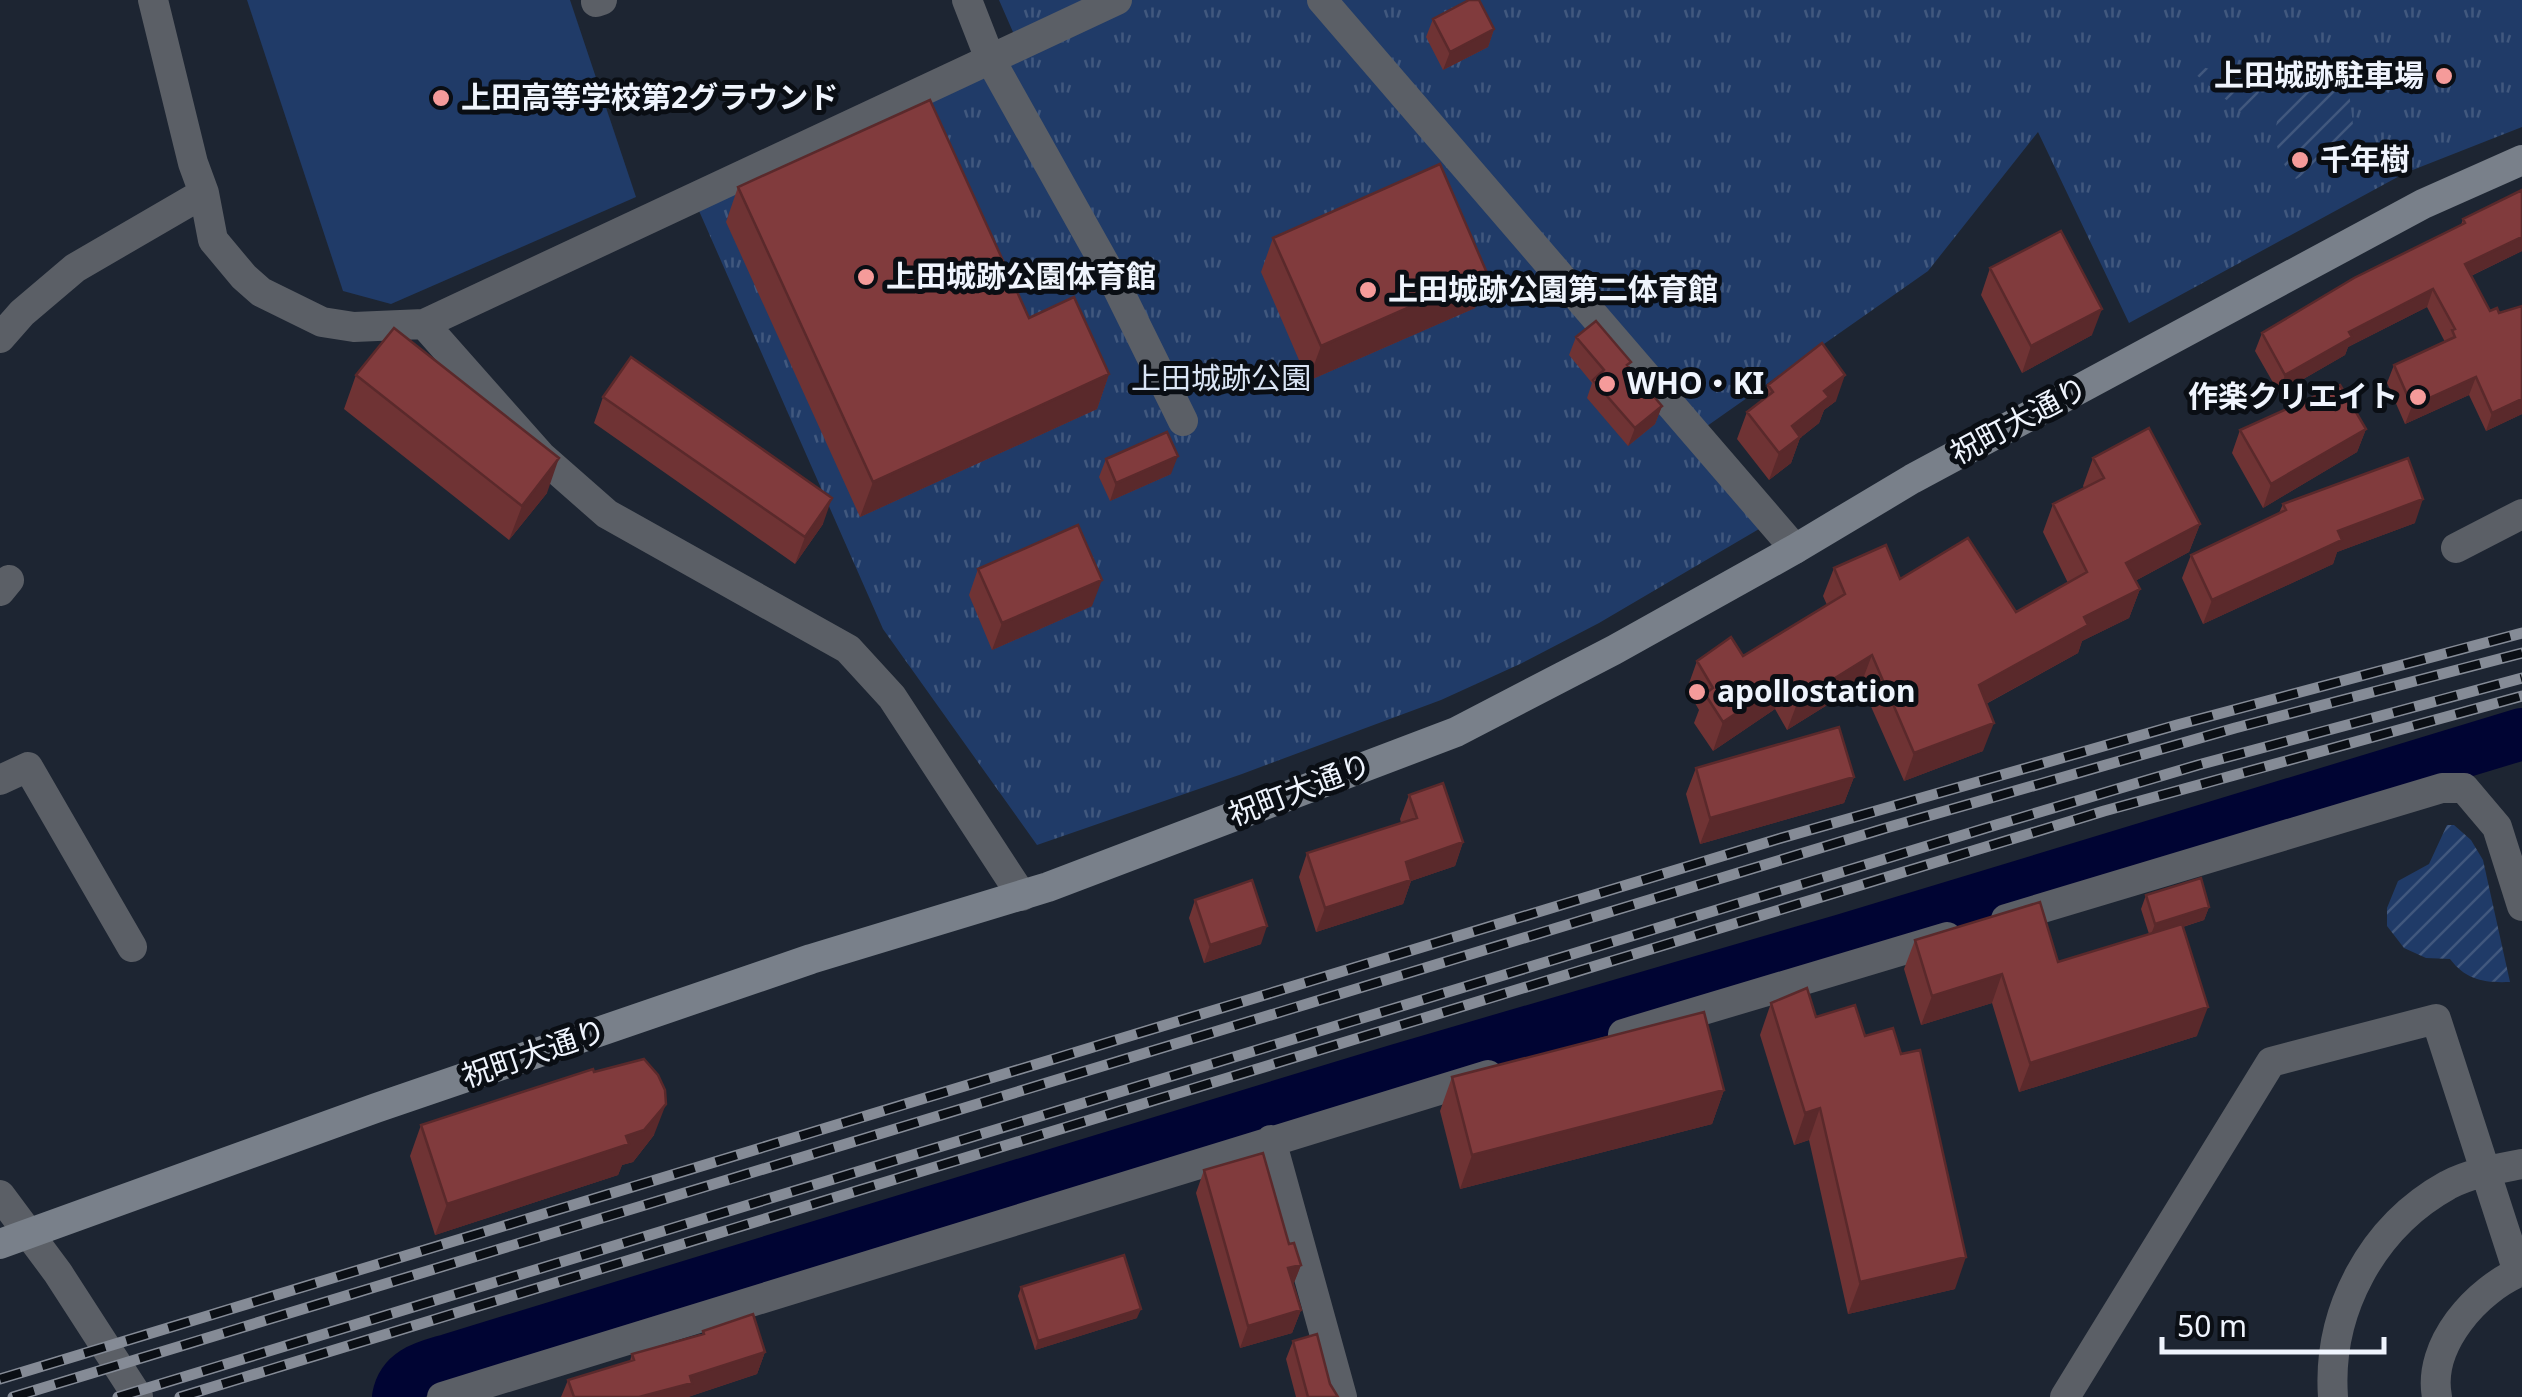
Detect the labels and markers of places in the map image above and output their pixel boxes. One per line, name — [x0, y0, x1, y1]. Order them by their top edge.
place label: 上田城跡駐車場 — [2214, 54, 2424, 95]
marker: 上田城跡駐車場 — [2433, 65, 2455, 87]
place label: 上田高等学校第2グラウンド — [461, 76, 838, 117]
marker: 上田高等学校第2グラウンド — [430, 87, 452, 109]
place label: 千年樹 — [2320, 138, 2410, 179]
marker: 千年樹 — [2289, 149, 2311, 171]
place label: 上田城跡公園体育館 — [886, 255, 1156, 296]
marker: 上田城跡公園体育館 — [855, 266, 877, 288]
place label: 上田城跡公園第二体育館 — [1388, 268, 1718, 309]
marker: 上田城跡公園第二体育館 — [1357, 279, 1379, 301]
place label: WHO・KI — [1627, 362, 1764, 403]
marker: WHO・KI — [1596, 373, 1618, 395]
place label: 作楽クリエイト — [2188, 375, 2398, 416]
marker: 作楽クリエイト — [2407, 386, 2429, 408]
place label: apollostation — [1717, 670, 1916, 711]
marker: apollostation — [1686, 681, 1708, 703]

